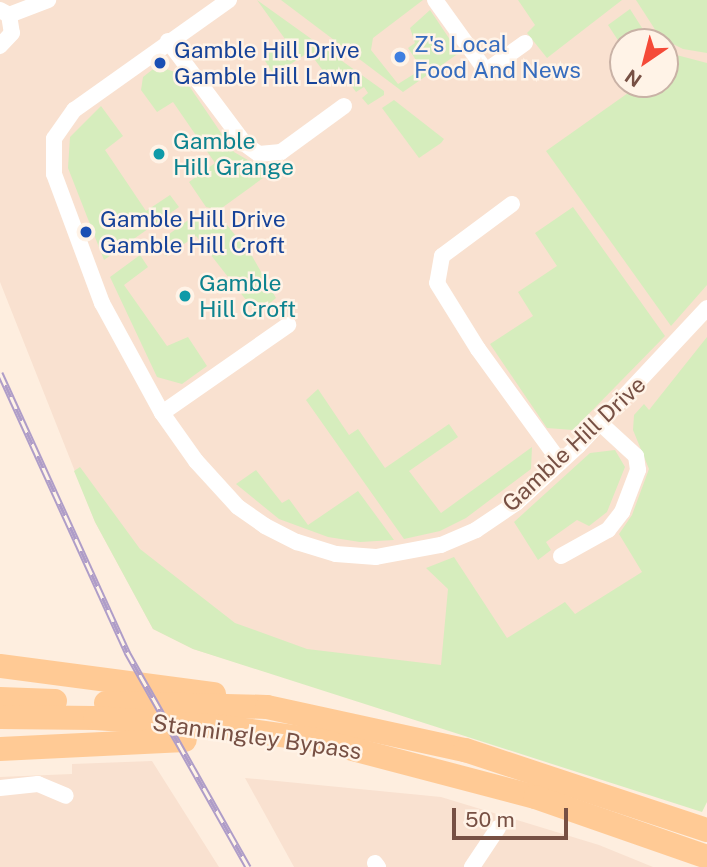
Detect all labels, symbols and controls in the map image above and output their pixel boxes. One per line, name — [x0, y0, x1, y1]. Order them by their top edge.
north arrow — [609, 28, 679, 98]
place label: Z's Local Food And News — [414, 30, 581, 84]
place label: Gamble Hill Drive Gamble Hill Lawn — [174, 36, 361, 90]
marker: Z's Local Food And News — [392, 49, 408, 65]
marker: Gamble Hill Drive Gamble Hill Lawn — [152, 55, 168, 71]
text: N — [621, 65, 646, 92]
place label: Gamble Hill Grange — [173, 127, 294, 181]
marker: Gamble Hill Grange — [151, 146, 167, 162]
place label: Gamble Hill Drive Gamble Hill Croft — [100, 205, 286, 259]
marker: Gamble Hill Drive Gamble Hill Croft — [78, 224, 94, 240]
place label: Gamble Hill Croft — [199, 269, 296, 323]
marker: Gamble Hill Croft — [177, 288, 193, 304]
street label: Gamble Hill Drive — [497, 371, 651, 517]
street label: Stanningley Bypass — [151, 709, 363, 765]
scale bar — [455, 794, 570, 838]
text: 50 m — [465, 807, 515, 832]

